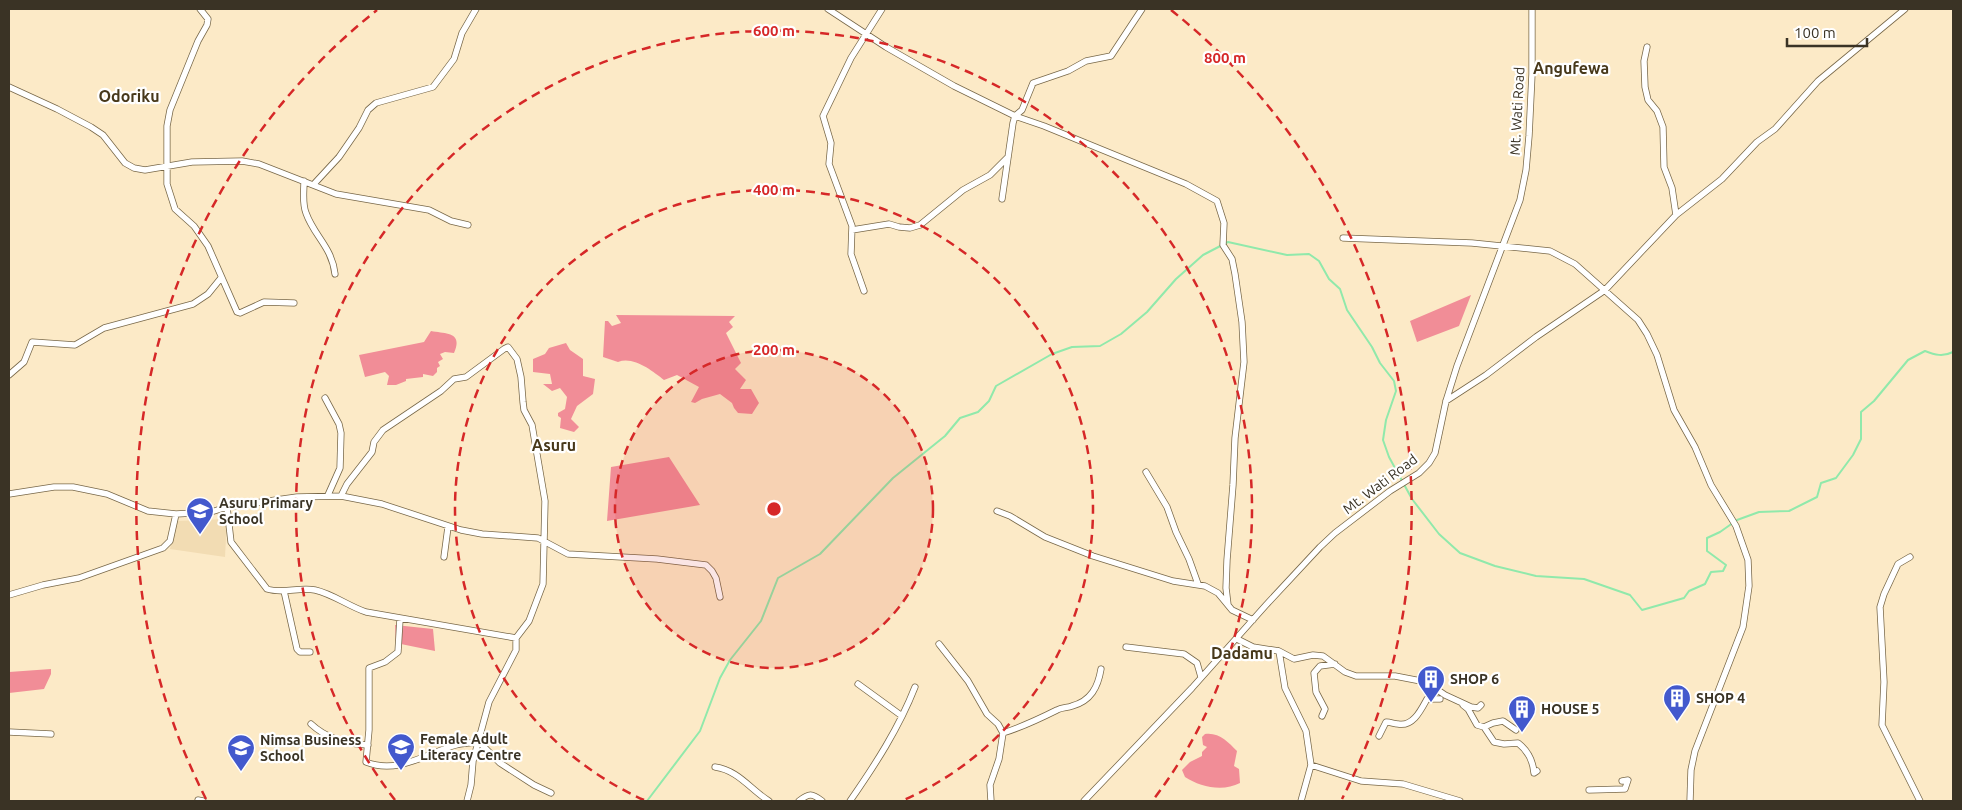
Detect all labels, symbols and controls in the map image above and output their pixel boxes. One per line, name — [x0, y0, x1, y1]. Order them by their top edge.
scale bar — [1787, 15, 1867, 47]
text: 600 m — [753, 22, 795, 39]
text: 100 m — [1794, 24, 1836, 41]
text: 800 m — [1204, 49, 1246, 66]
district label: Angufewa — [1533, 59, 1609, 77]
street label: Mt. Wati Road — [1507, 66, 1527, 156]
district label: Odoriku — [98, 87, 160, 105]
text: 400 m — [753, 181, 795, 198]
text: 200 m — [753, 341, 795, 358]
district label: Asuru — [532, 436, 576, 454]
street label: Mt. Wati Road — [1340, 451, 1420, 517]
place label: Asuru Primary School — [219, 495, 313, 527]
school or university icon: Asuru Primary School — [185, 496, 215, 535]
centre of rings — [765, 500, 783, 518]
district label: Dadamu — [1211, 644, 1273, 662]
building icon: SHOP 6 — [1416, 664, 1446, 703]
place label: SHOP 6 — [1450, 671, 1499, 687]
building icon: SHOP 4 — [1662, 683, 1692, 722]
place label: SHOP 4 — [1696, 690, 1745, 706]
building icon: HOUSE 5 — [1507, 694, 1537, 733]
place label: HOUSE 5 — [1541, 701, 1600, 717]
place label: Female Adult Literacy Centre — [420, 731, 521, 763]
place label: Nimsa Business School — [260, 732, 362, 764]
school or university icon: Female Adult Literacy Centre — [386, 732, 416, 771]
school or university icon: Nimsa Business School — [226, 733, 256, 772]

